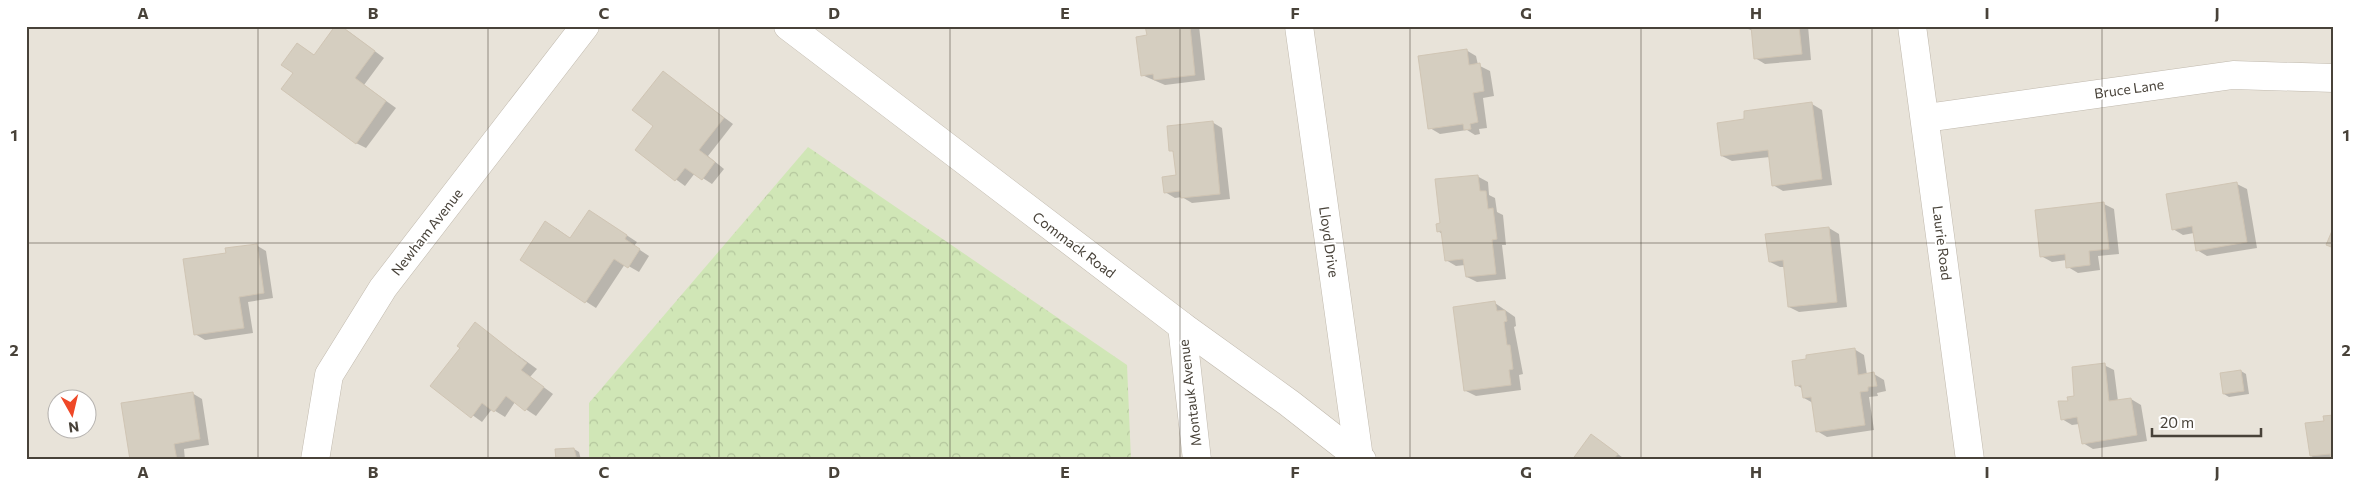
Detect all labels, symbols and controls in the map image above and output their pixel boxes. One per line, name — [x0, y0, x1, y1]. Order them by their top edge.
text: A — [137, 3, 149, 22]
text: B — [368, 3, 379, 22]
text: C — [599, 3, 610, 22]
text: D — [828, 3, 840, 22]
text: E — [1060, 3, 1070, 22]
text: F — [1290, 3, 1300, 22]
text: G — [1520, 3, 1532, 22]
text: H — [1750, 3, 1762, 22]
text: I — [1984, 3, 1990, 22]
text: J — [2214, 3, 2220, 22]
street label: Bruce Lane — [2093, 75, 2165, 102]
text: 1 — [10, 125, 18, 144]
text: 1 — [2342, 125, 2350, 144]
street label: Newham Avenue — [387, 185, 466, 279]
street label: Lloyd Drive — [1316, 205, 1343, 278]
street label: Laurie Road — [1929, 205, 1956, 281]
street label: Commack Road — [1029, 208, 1119, 281]
street label: Montauk Avenue — [1175, 339, 1204, 447]
text: 2 — [9, 340, 19, 359]
text: 2 — [2341, 340, 2351, 359]
north arrow — [48, 388, 98, 438]
scale bar — [2152, 406, 2261, 438]
text: 20 m — [2160, 413, 2194, 431]
text: N — [67, 418, 80, 437]
text: A — [137, 462, 149, 481]
text: B — [368, 462, 379, 481]
text: C — [599, 462, 610, 481]
text: D — [828, 462, 840, 481]
text: E — [1060, 462, 1070, 481]
text: F — [1290, 462, 1300, 481]
text: G — [1520, 462, 1532, 481]
text: H — [1750, 462, 1762, 481]
text: I — [1984, 462, 1990, 481]
text: J — [2214, 462, 2220, 481]

